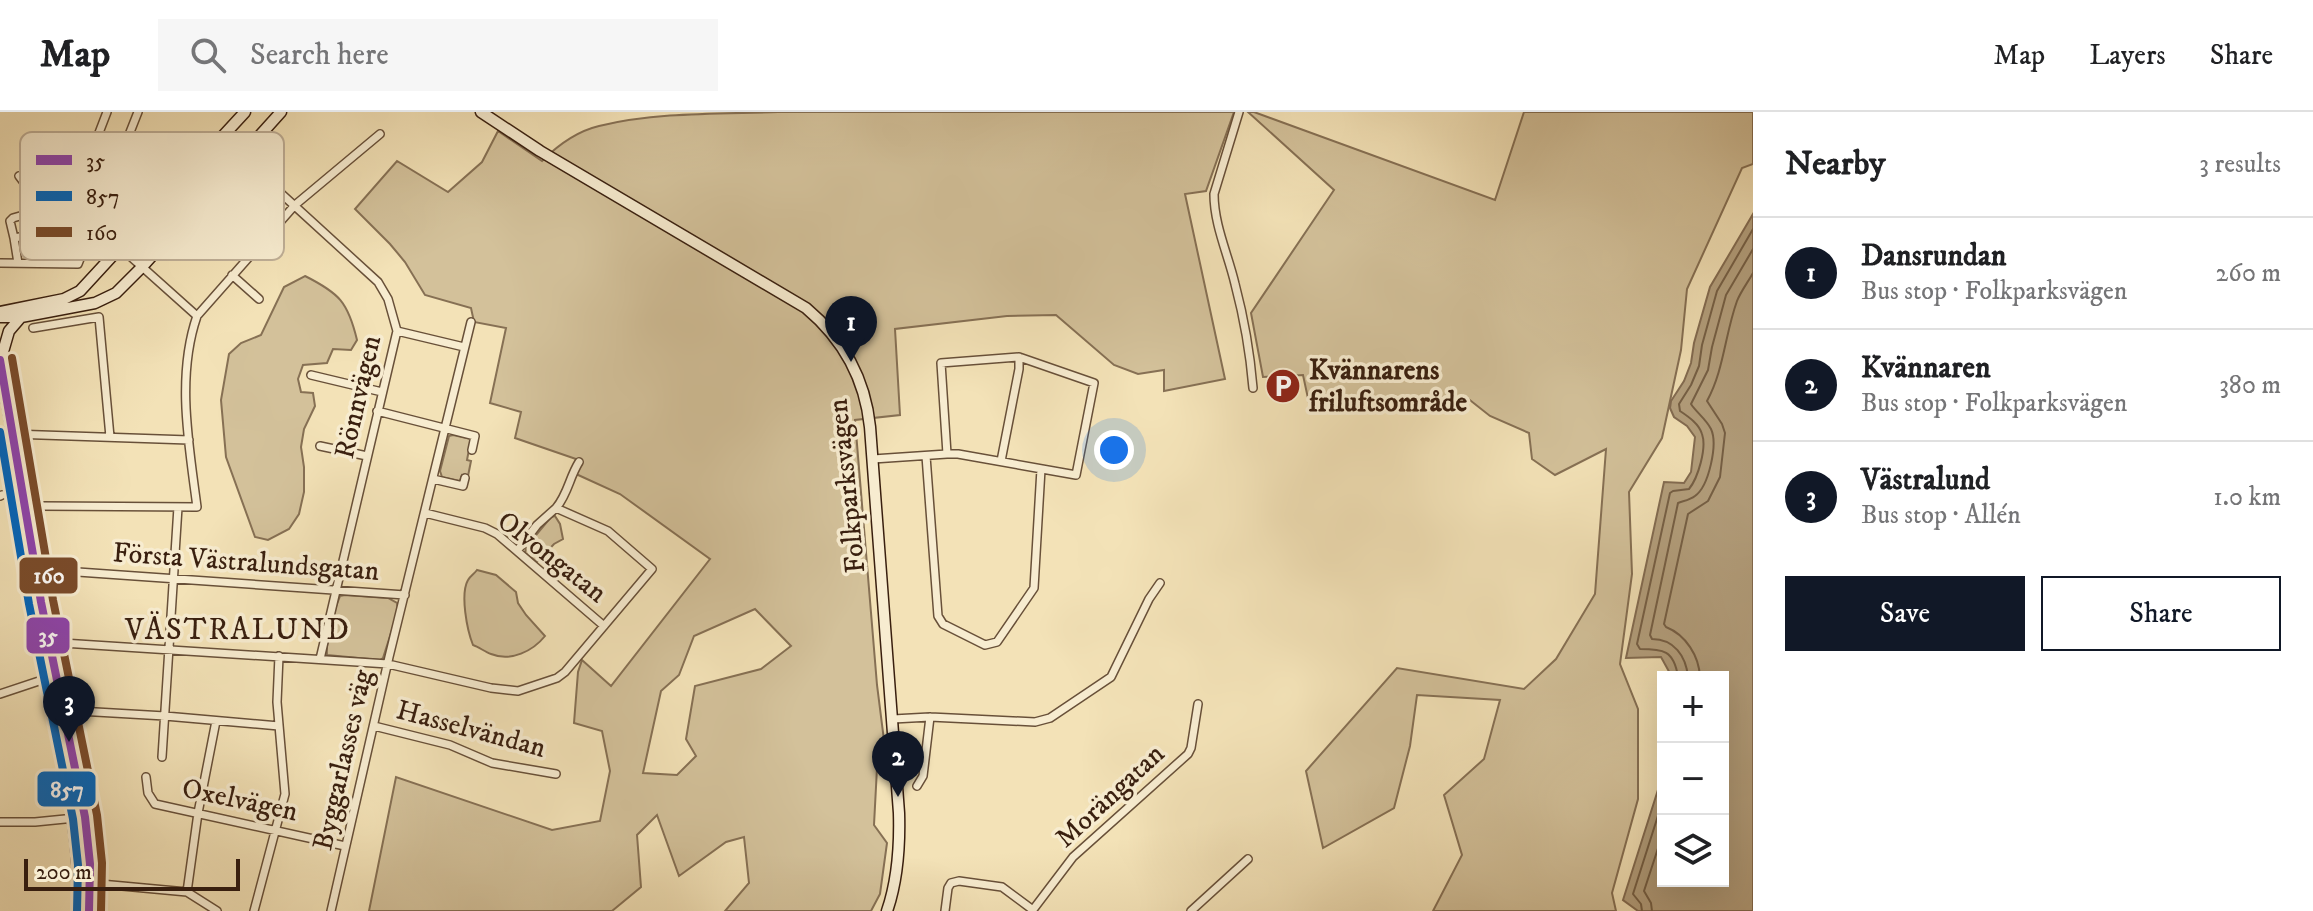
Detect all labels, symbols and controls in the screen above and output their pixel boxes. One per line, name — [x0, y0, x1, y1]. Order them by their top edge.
search box — [158, 19, 718, 91]
text: Map — [40, 31, 110, 79]
icon: search — [186, 33, 230, 77]
text: Search here — [250, 37, 389, 74]
text: Map — [1994, 38, 2045, 73]
text: Layers — [2089, 38, 2166, 73]
text: Share — [2210, 38, 2273, 73]
legend — [20, 132, 284, 260]
text: Nearby — [1785, 143, 1886, 185]
text: 35 — [86, 148, 105, 175]
text: 3 results — [2199, 148, 2281, 181]
text: 857 — [86, 184, 120, 211]
text: 160 — [86, 220, 117, 247]
text: Dansrundan — [1861, 238, 2006, 275]
text: 1 — [1806, 257, 1816, 290]
text: 260 m — [2216, 257, 2281, 290]
text: Bus stop · Folkparksvägen — [1861, 275, 2127, 308]
pin: 1 — [825, 296, 877, 362]
street label: Rönnvägen — [327, 332, 389, 462]
text: Kvännaren — [1861, 350, 1991, 387]
place label: Kvännarens friluftsområde — [1308, 353, 1468, 420]
parking icon: Kvännarens friluftsområde — [1264, 367, 1302, 405]
text: 2 — [1805, 369, 1817, 402]
text: 380 m — [2219, 369, 2281, 402]
text: Bus stop · Folkparksvägen — [1861, 387, 2127, 420]
street label: Folkparksvägen — [820, 397, 874, 575]
your location — [1094, 430, 1134, 470]
text: Västralund — [1861, 462, 1990, 499]
text: 3 — [1806, 481, 1816, 514]
text: 1.0 km — [2213, 481, 2281, 514]
text: Bus stop · Allén — [1861, 499, 2021, 532]
street label: Olvongatan — [490, 503, 614, 611]
street label: Första Västralundsgatan — [112, 535, 381, 589]
line badge: 160 — [18, 556, 79, 595]
text: 160 — [33, 563, 65, 590]
button: Save — [1785, 576, 2025, 651]
button: Share — [2041, 576, 2281, 651]
district label: VÄSTRALUND — [124, 611, 351, 649]
line badge: 35 — [25, 616, 71, 655]
text: 35 — [38, 623, 58, 650]
street label: Byggarlasses väg — [305, 666, 381, 854]
map controls — [1657, 671, 1729, 887]
button: + — [1657, 671, 1729, 743]
pin: 3 — [43, 676, 95, 742]
street label: Hasselvändan — [392, 692, 550, 766]
pin: 2 — [872, 731, 924, 797]
street label: Morängatan — [1048, 736, 1172, 855]
button: − — [1657, 743, 1729, 815]
line badge: 857 — [36, 770, 97, 808]
street label: Oxelvägen — [179, 771, 301, 829]
text: 857 — [50, 777, 84, 804]
button: layers — [1657, 815, 1729, 887]
scale bar — [24, 855, 240, 891]
text: 200 m — [36, 859, 92, 886]

